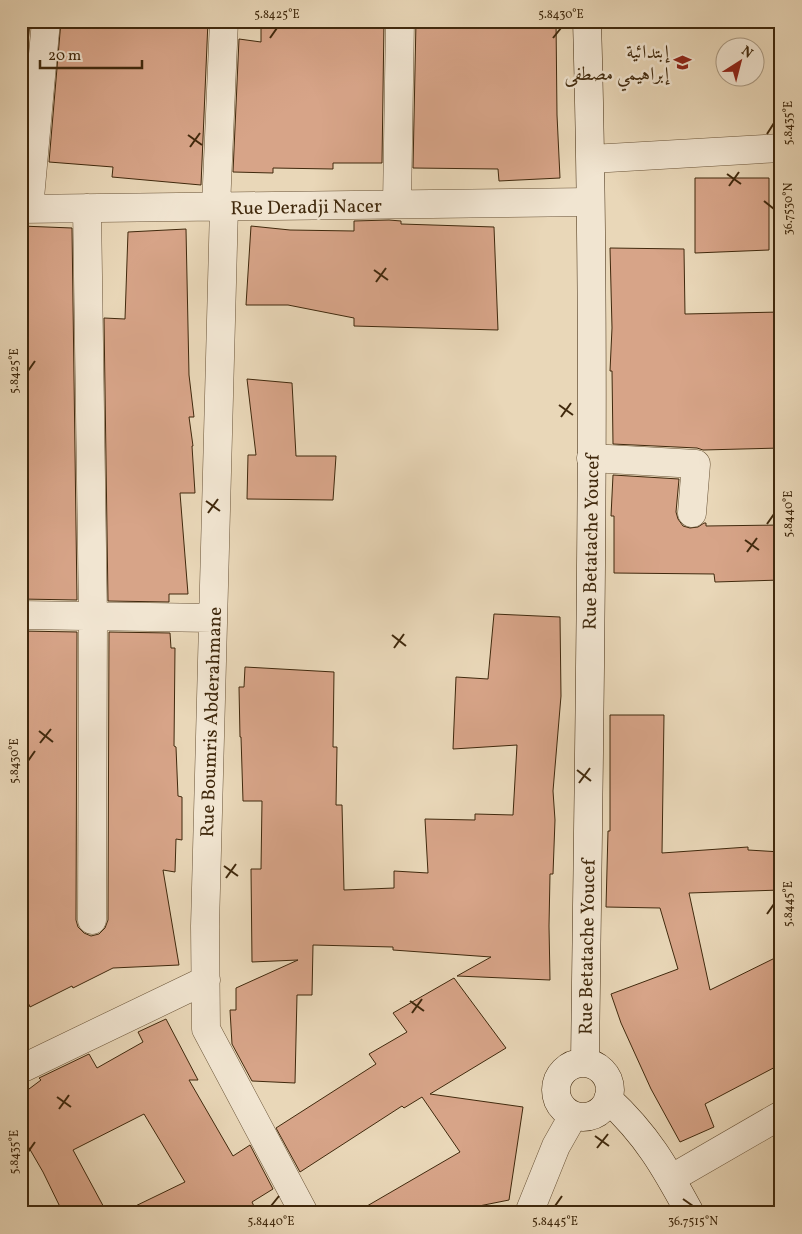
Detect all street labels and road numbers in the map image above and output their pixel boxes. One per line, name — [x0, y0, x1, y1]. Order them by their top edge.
street label: Rue Deradji Nacer — [230, 194, 382, 222]
street label: Rue Betatache Youcef — [577, 452, 607, 630]
street label: Rue Boumris Abderahmane — [195, 606, 229, 838]
street label: Rue Betatache Youcef — [573, 857, 603, 1035]

